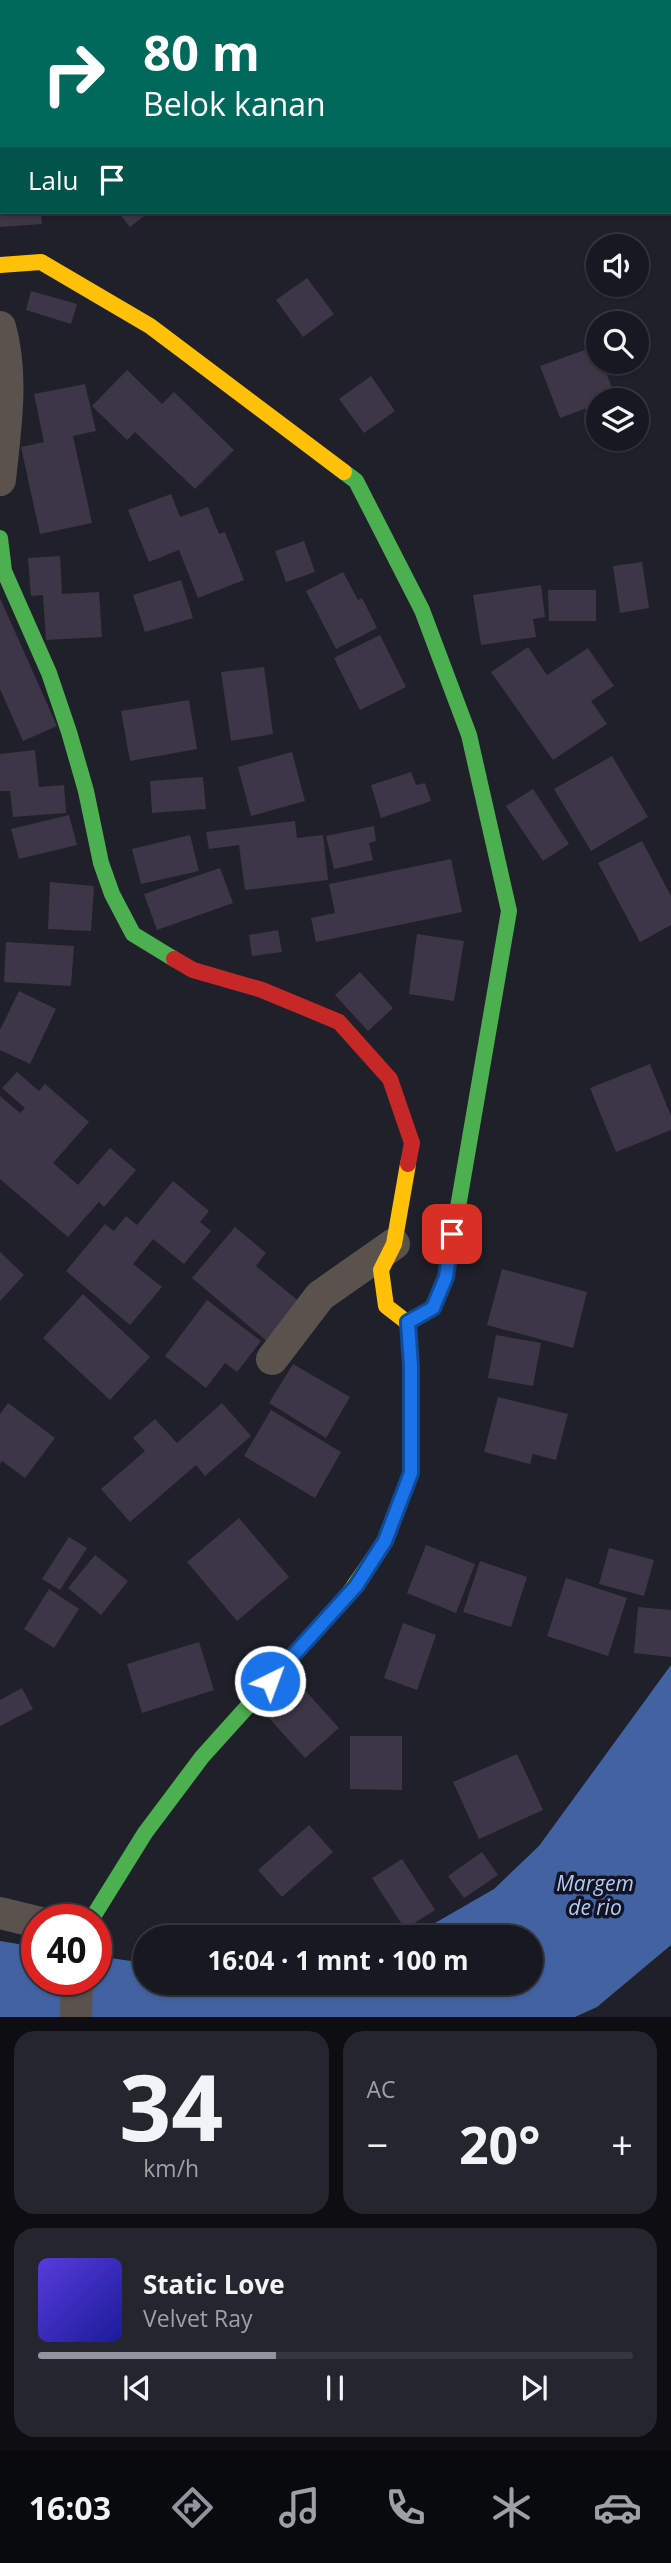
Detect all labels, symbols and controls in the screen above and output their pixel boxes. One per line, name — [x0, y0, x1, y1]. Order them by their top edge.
text: 80 m — [143, 19, 260, 85]
icon: right — [28, 28, 119, 119]
text: Belok kanan — [143, 82, 326, 125]
icon: arrive — [93, 161, 131, 199]
text: Lalu — [28, 162, 79, 198]
map controls — [586, 234, 649, 451]
button: sound — [586, 234, 649, 297]
button: search — [586, 311, 649, 374]
button: layers — [586, 388, 649, 451]
pin — [422, 1204, 482, 1264]
icon: arrive — [433, 1215, 471, 1253]
position arrow — [233, 1644, 307, 1718]
water label: Margem de rio — [556, 1869, 634, 1921]
speed limit sign: 40 — [21, 1904, 112, 1995]
text: 16:04 · 1 mnt · 100 m — [207, 1942, 469, 1978]
text: 34 — [119, 2044, 223, 2168]
text: AC — [367, 2073, 396, 2105]
text: 20° — [459, 2108, 541, 2179]
text: − — [367, 2118, 388, 2170]
text: + — [611, 2118, 633, 2170]
text: km/h — [143, 2152, 199, 2184]
text: Static Love — [143, 2266, 285, 2302]
text: Velvet Ray — [143, 2302, 253, 2334]
icon: previous — [118, 2369, 156, 2407]
icon: pause — [316, 2369, 354, 2407]
icon: next — [515, 2369, 553, 2407]
icon: directions — [168, 2483, 217, 2532]
icon: music — [275, 2483, 324, 2532]
icon: phone — [381, 2483, 430, 2532]
icon: climate — [487, 2483, 536, 2532]
icon: car — [593, 2483, 642, 2532]
text: 16:03 — [29, 2486, 111, 2529]

